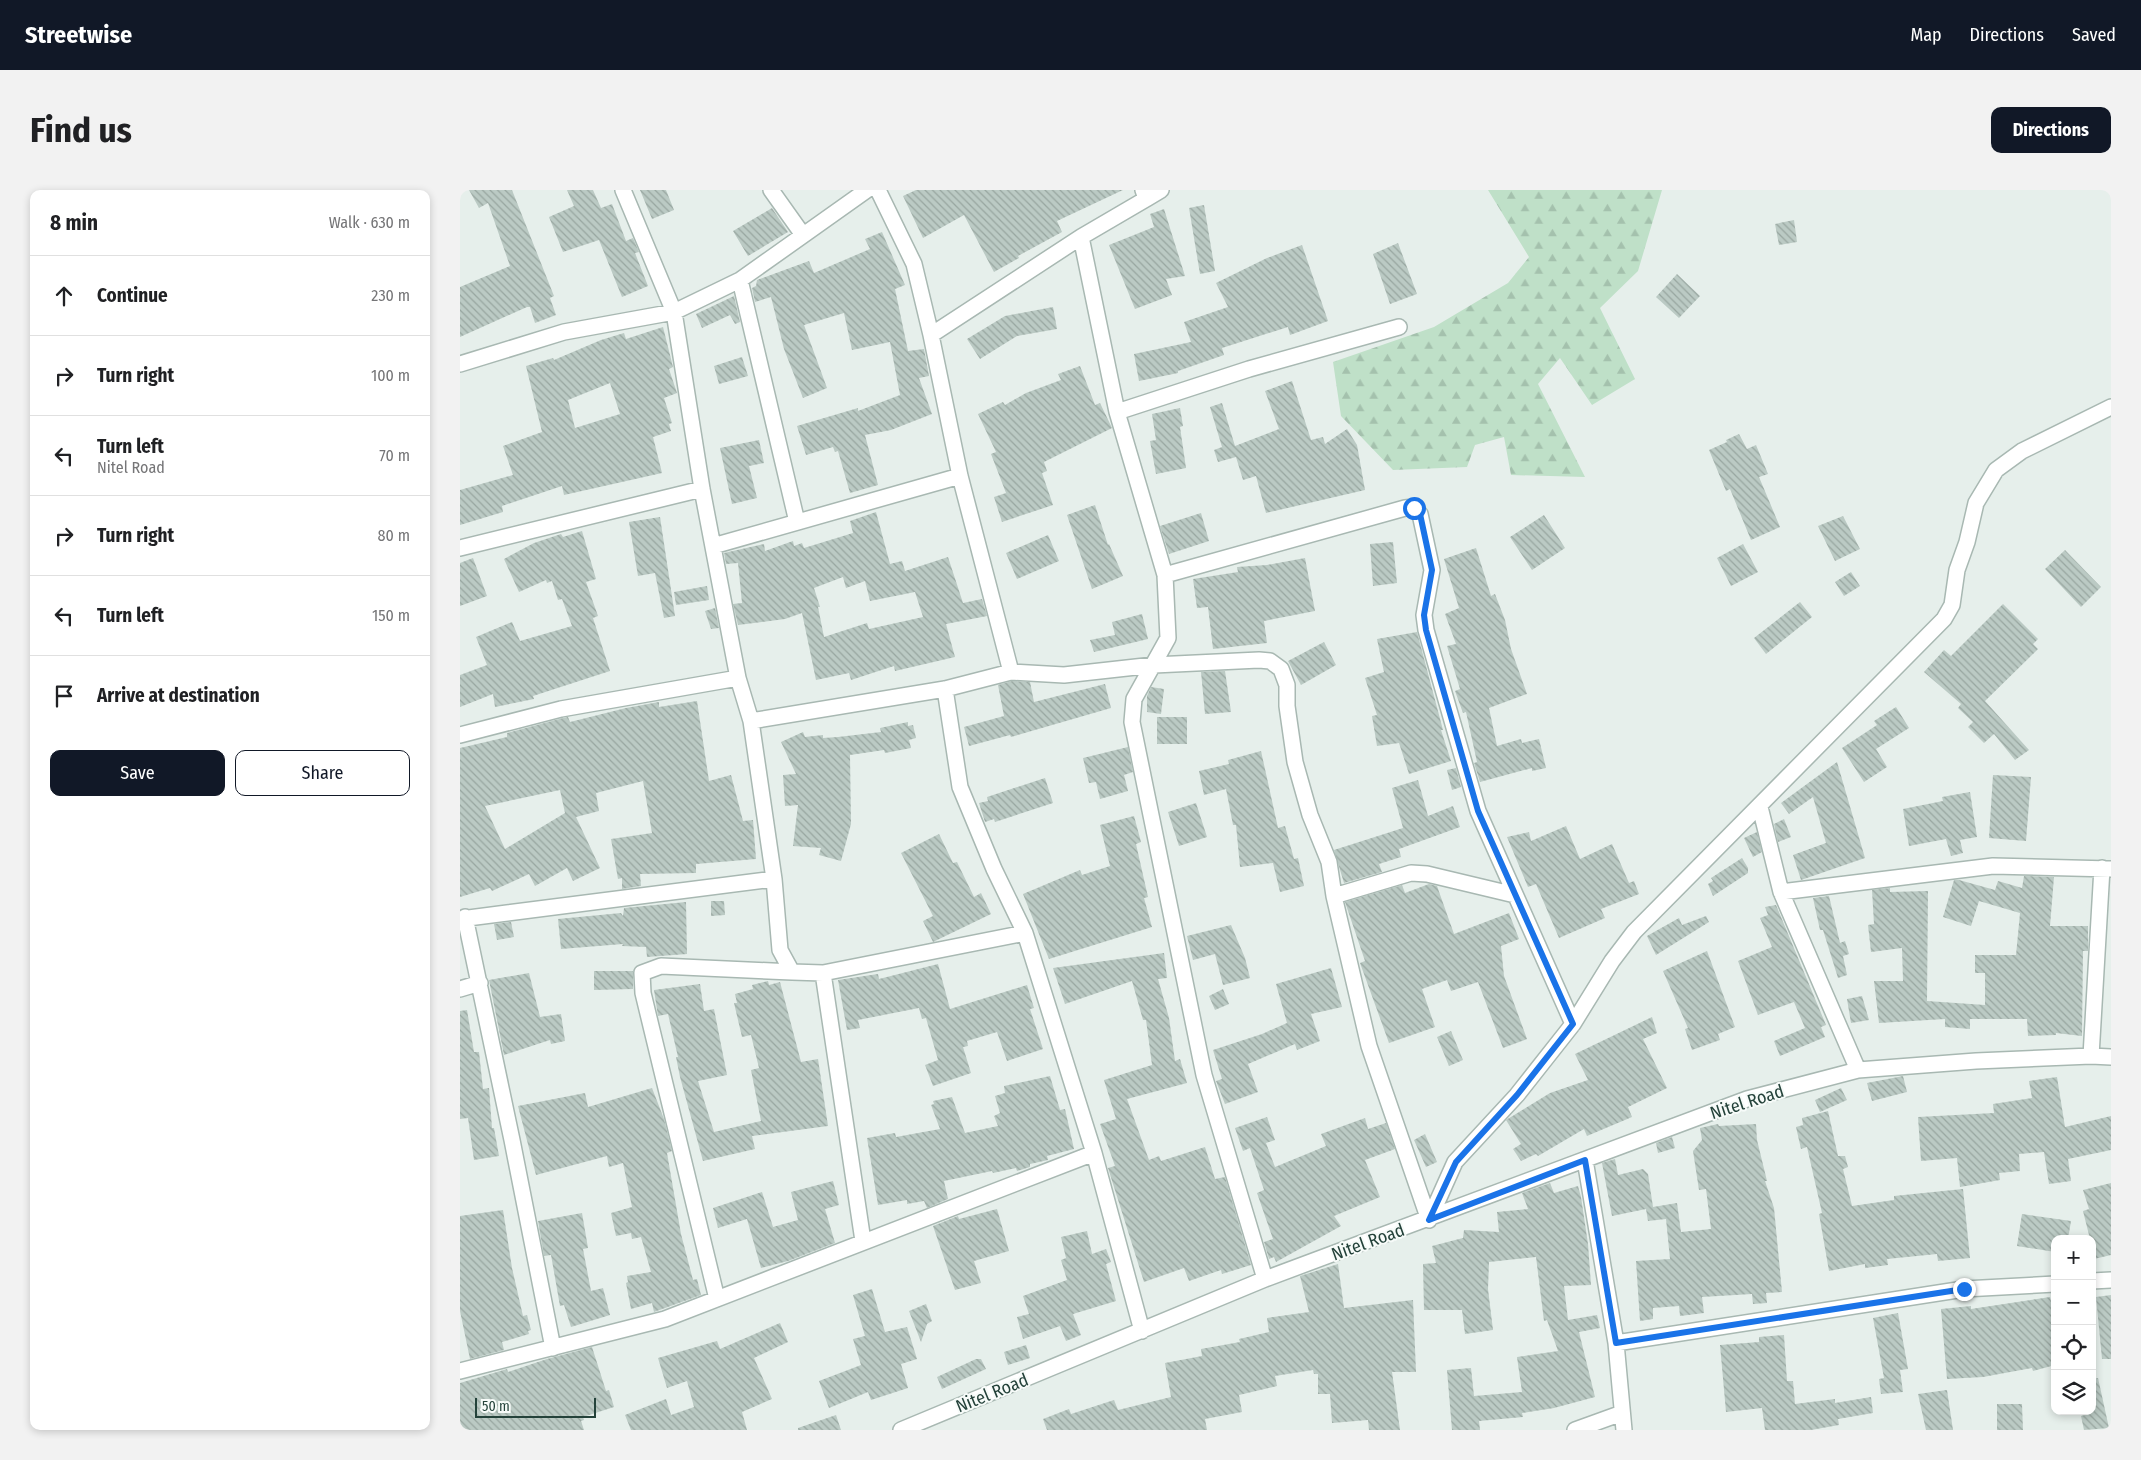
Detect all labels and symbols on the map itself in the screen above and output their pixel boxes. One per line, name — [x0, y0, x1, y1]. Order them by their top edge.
route start — [1403, 497, 1426, 520]
street label: Nitel Road — [1707, 1080, 1787, 1124]
street label: Nitel Road — [1328, 1219, 1408, 1265]
route end — [1953, 1278, 1976, 1301]
street label: Nitel Road — [953, 1369, 1031, 1417]
scale bar — [475, 1395, 596, 1418]

